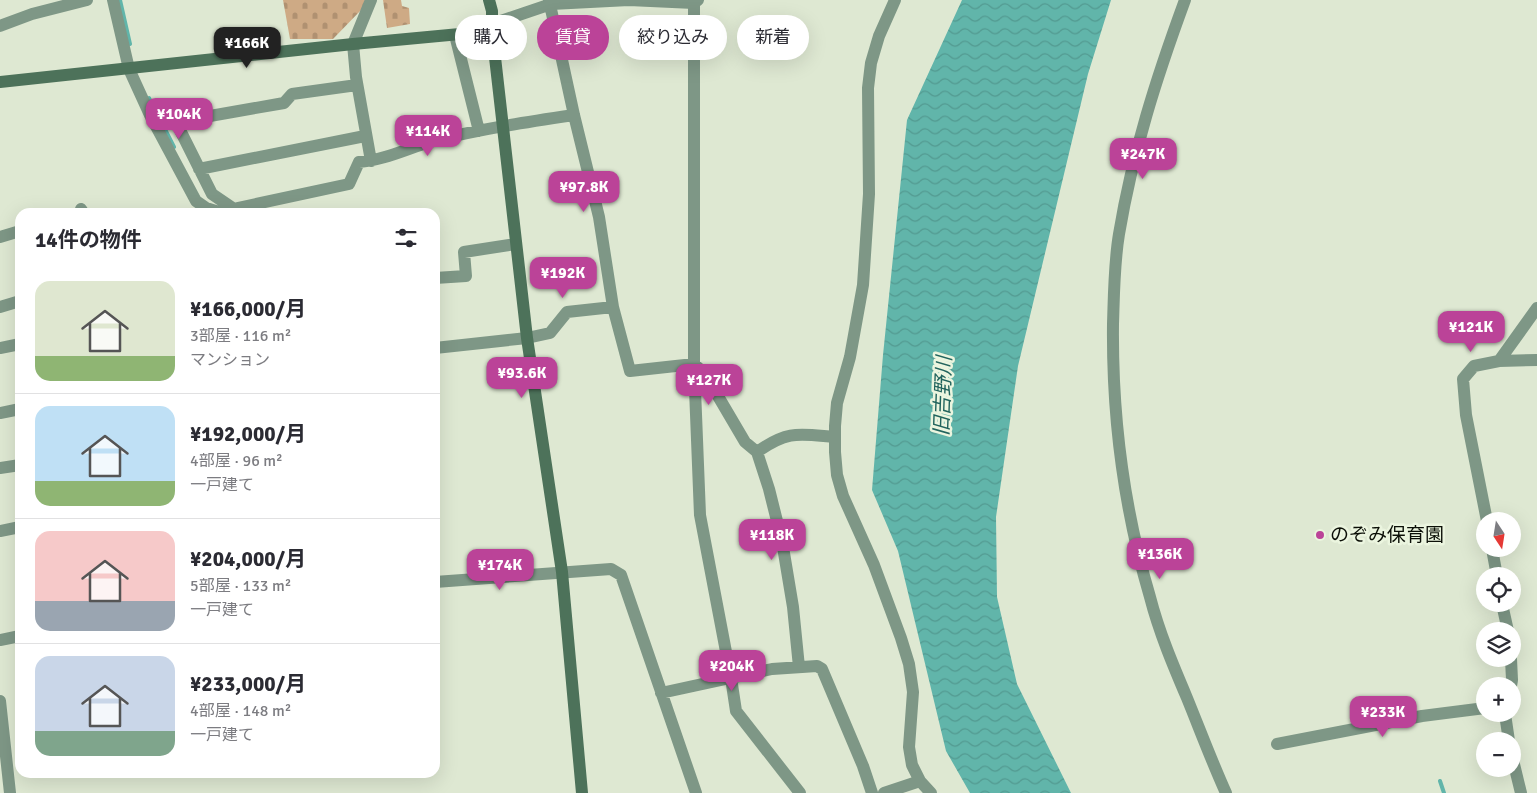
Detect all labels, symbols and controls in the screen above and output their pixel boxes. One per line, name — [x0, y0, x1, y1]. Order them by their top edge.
chip: 購入 — [455, 15, 527, 60]
chip: 賃貸 — [537, 15, 609, 60]
chip: 絞り込み — [619, 15, 727, 60]
chip: 新着 — [737, 15, 809, 60]
pin: ¥166K — [212, 27, 282, 69]
text: ¥166K — [225, 33, 269, 53]
pin: ¥104K — [144, 98, 214, 140]
text: ¥104K — [157, 104, 201, 124]
pin: ¥114K — [393, 114, 463, 157]
text: ¥114K — [406, 121, 450, 141]
pin: ¥247K — [1108, 138, 1178, 180]
text: ¥247K — [1121, 144, 1165, 164]
pin: ¥97.8K — [543, 170, 625, 213]
text: ¥97.8K — [559, 177, 609, 197]
icon: filters — [392, 224, 420, 252]
text: 14件の物件 — [35, 227, 142, 253]
pin: ¥192K — [528, 256, 598, 299]
text: ¥192K — [541, 263, 585, 283]
text: ¥166,000/月 — [190, 296, 306, 322]
icon: home — [75, 301, 135, 361]
pin: ¥121K — [1436, 310, 1506, 353]
text: ¥121K — [1449, 317, 1493, 337]
text: 3部屋 · 116 m² — [190, 326, 291, 346]
text: マンション — [190, 350, 270, 370]
water label: 旧吉野川 — [929, 354, 957, 436]
pin: ¥93.6K — [481, 356, 563, 399]
text: ¥93.6K — [497, 363, 547, 383]
pin: ¥127K — [674, 364, 744, 406]
text: ¥127K — [687, 370, 731, 390]
text: ¥192,000/月 — [190, 421, 306, 447]
icon: home — [75, 426, 135, 486]
text: 4部屋 · 96 m² — [190, 451, 283, 471]
text: 一戸建て — [190, 475, 254, 495]
north arrow — [1476, 512, 1521, 558]
map controls — [1476, 512, 1521, 777]
pin: ¥118K — [737, 518, 807, 561]
place label: のぞみ保育園 — [1330, 523, 1444, 547]
text: ¥118K — [750, 525, 794, 545]
marker: のぞみ保育園 — [1314, 529, 1326, 541]
pin: ¥136K — [1125, 538, 1195, 580]
text: ¥136K — [1138, 544, 1182, 564]
text: ¥204,000/月 — [190, 546, 306, 572]
pin: ¥174K — [465, 548, 535, 591]
icon: home — [75, 551, 135, 611]
text: ¥174K — [478, 555, 522, 575]
button: locate — [1476, 567, 1521, 612]
text: 5部屋 · 133 m² — [190, 576, 291, 596]
text: 一戸建て — [190, 600, 254, 620]
button: layers — [1476, 622, 1521, 667]
pin: ¥204K — [697, 650, 767, 692]
text: ¥204K — [710, 656, 754, 676]
text: ¥233,000/月 — [190, 671, 306, 697]
icon: home — [75, 676, 135, 736]
button: + — [1476, 677, 1521, 722]
pin: ¥233K — [1348, 696, 1418, 738]
text: 4部屋 · 148 m² — [190, 701, 291, 721]
text: ¥233K — [1361, 702, 1405, 722]
text: 一戸建て — [190, 725, 254, 745]
button: − — [1476, 732, 1521, 777]

